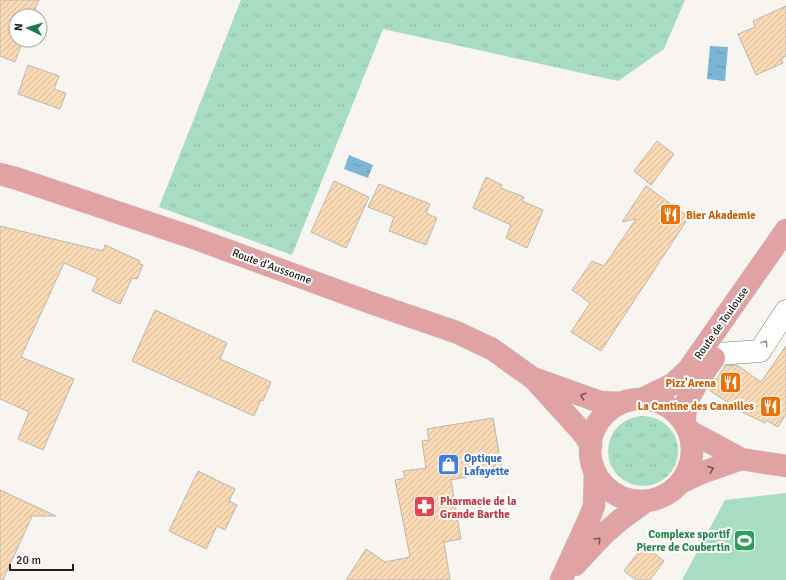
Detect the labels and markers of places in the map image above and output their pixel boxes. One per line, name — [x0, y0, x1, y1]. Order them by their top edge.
restaurant icon: Bier Akademie — [657, 202, 683, 228]
place label: Bier Akademie — [686, 209, 756, 222]
restaurant icon: Pizz'Arena — [718, 370, 744, 396]
place label: Pizz'Arena — [665, 377, 716, 390]
restaurant icon: La Cantine des Canailles — [757, 393, 783, 419]
place label: La Cantine des Canailles — [638, 400, 754, 413]
shop icon: Optique Lafayette — [436, 451, 462, 477]
place label: Optique Lafayette — [464, 452, 510, 478]
pharmacy icon: Pharmacie de la Grande Barthe — [411, 494, 437, 520]
place label: Pharmacie de la Grande Barthe — [440, 495, 517, 521]
sports icon: Complexe sportif Pierre de Coubertin — [732, 527, 758, 553]
place label: Complexe sportif Pierre de Coubertin — [637, 528, 731, 554]

